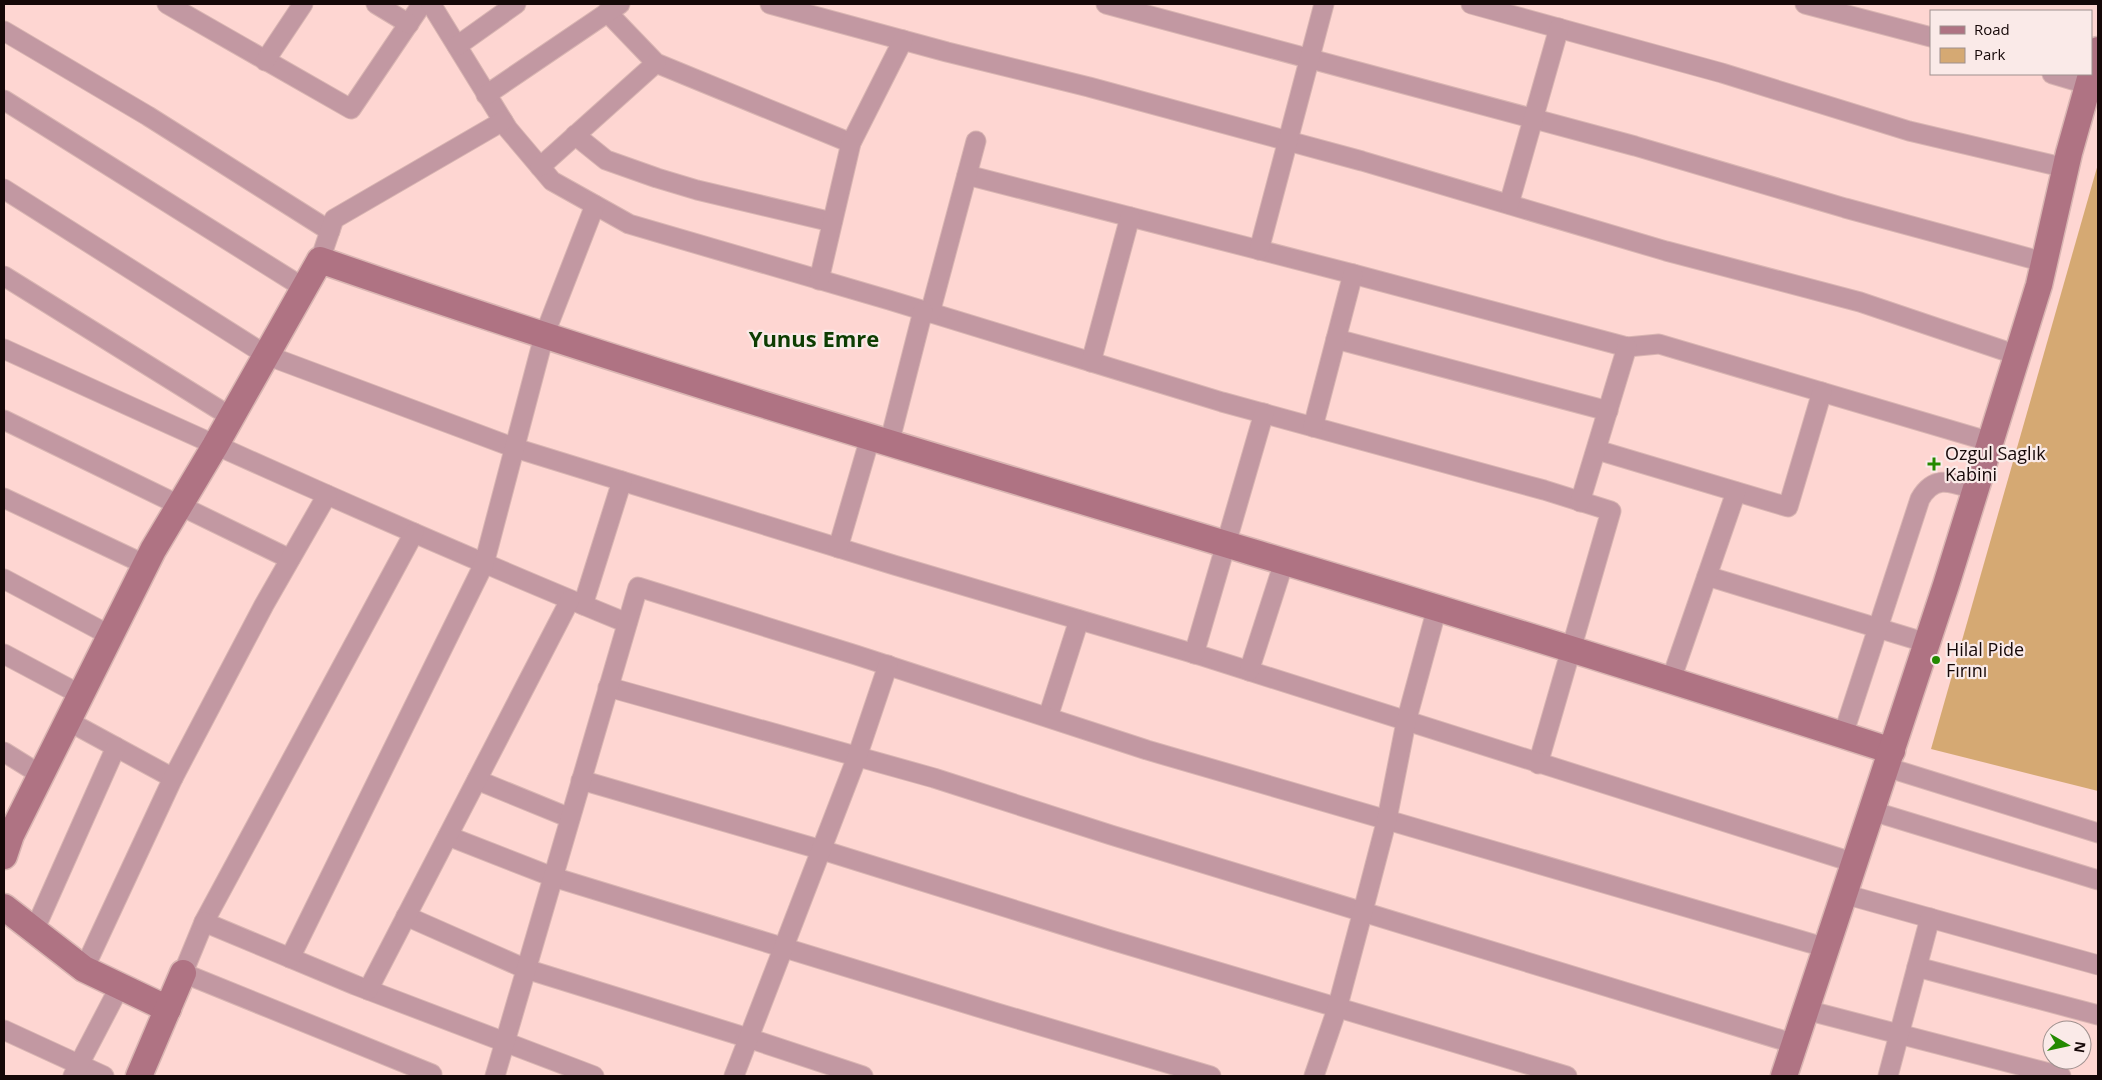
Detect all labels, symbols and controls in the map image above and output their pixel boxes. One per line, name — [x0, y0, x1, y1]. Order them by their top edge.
legend — [1930, 10, 2092, 75]
text: Road — [1974, 19, 2010, 39]
text: Park — [1974, 44, 2005, 64]
district label: Yunus Emre — [749, 323, 879, 353]
place label: Ozgul Saglık Kabini — [1945, 441, 2046, 486]
marker: Ozgul Saglık Kabini — [1927, 457, 1941, 471]
place label: Hilal Pide Fırını — [1946, 637, 2024, 682]
marker: Hilal Pide Fırını — [1930, 654, 1942, 666]
north arrow — [2042, 1020, 2092, 1070]
text: N — [2070, 1040, 2091, 1054]

